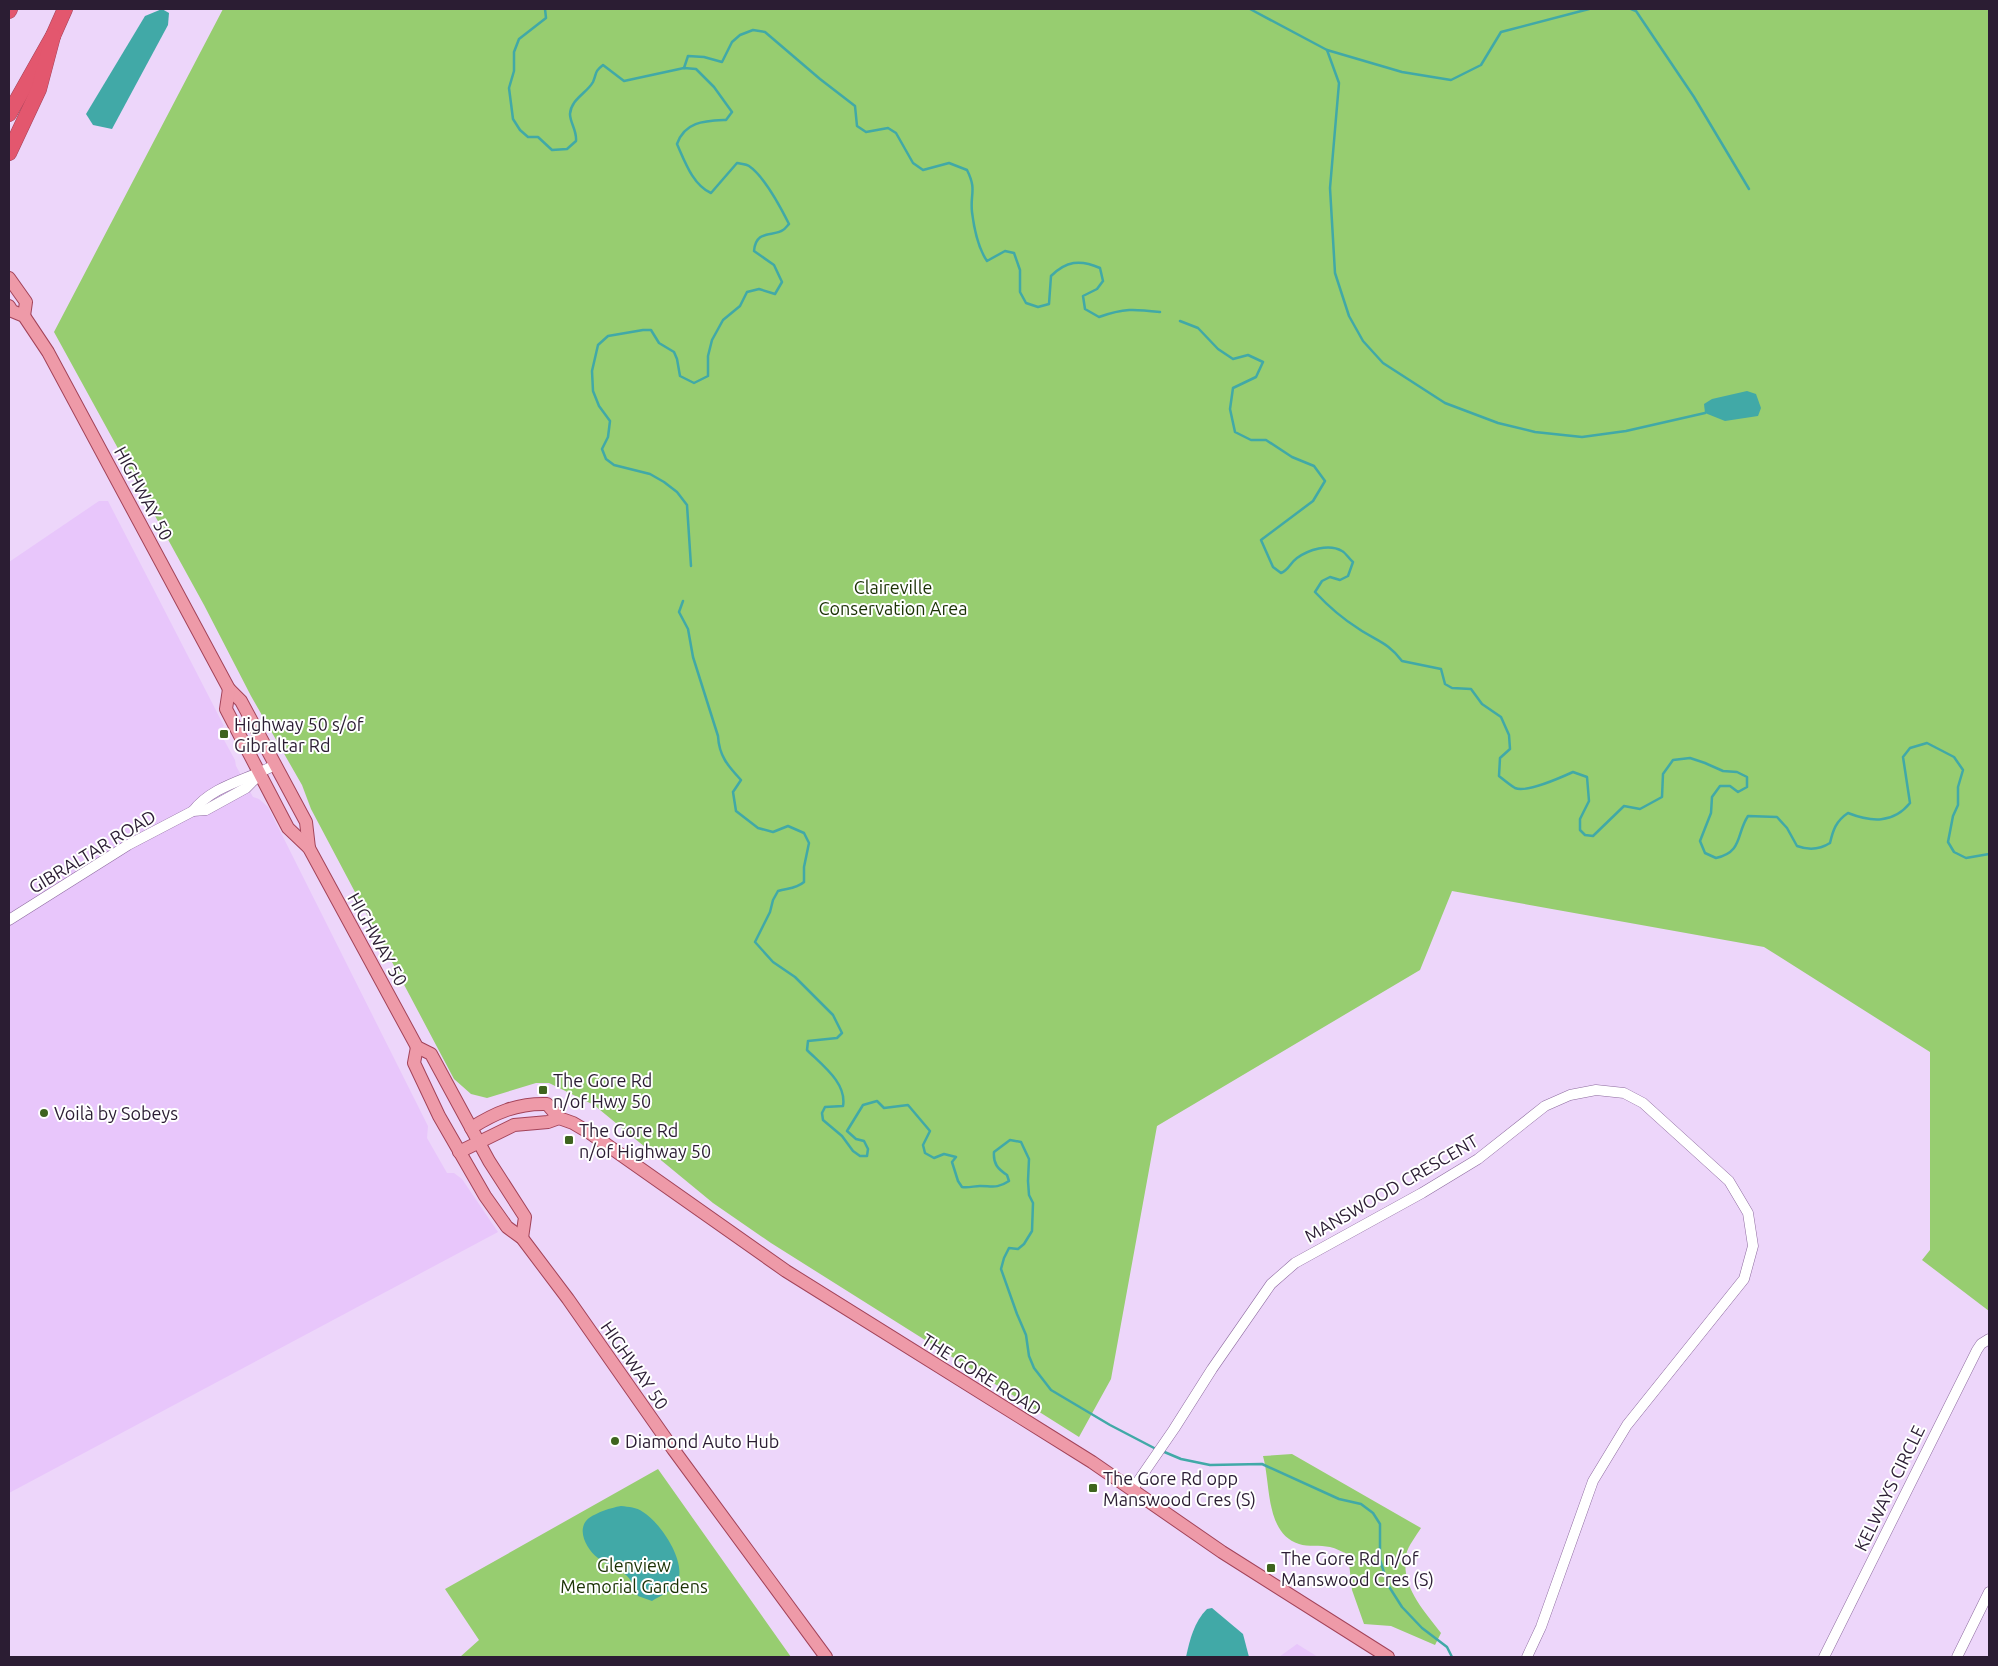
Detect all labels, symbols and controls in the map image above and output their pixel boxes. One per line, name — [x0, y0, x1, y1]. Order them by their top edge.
street label: HIGHWAY 50 — [111, 443, 177, 543]
park label: Claireville Conservation Area — [819, 577, 967, 618]
place label: Highway 50 s/of Gibraltar Rd — [234, 714, 364, 755]
marker: Highway 50 s/of Gibraltar Rd — [218, 728, 230, 740]
street label: GIBRALTAR ROAD — [25, 805, 159, 897]
street label: HIGHWAY 50 — [344, 889, 412, 989]
place label: The Gore Rd n/of Hwy 50 — [553, 1070, 652, 1111]
marker: The Gore Rd n/of Hwy 50 — [537, 1084, 549, 1096]
place label: Voilà by Sobeys — [54, 1103, 178, 1123]
marker: Voilà by Sobeys — [38, 1107, 50, 1119]
place label: The Gore Rd n/of Highway 50 — [579, 1120, 711, 1161]
street label: MANSWOOD CRESCENT — [1301, 1130, 1481, 1246]
marker: The Gore Rd n/of Highway 50 — [563, 1134, 575, 1146]
street label: HIGHWAY 50 — [597, 1317, 673, 1413]
street label: THE GORE ROAD — [918, 1329, 1046, 1419]
street label: KELWAYS CIRCLE — [1850, 1422, 1928, 1554]
place label: Diamond Auto Hub — [625, 1431, 779, 1451]
marker: Diamond Auto Hub — [609, 1435, 621, 1447]
place label: The Gore Rd opp Manswood Cres (S) — [1103, 1468, 1256, 1510]
marker: The Gore Rd opp Manswood Cres (S) — [1087, 1482, 1099, 1494]
place label: The Gore Rd n/of Manswood Cres (S) — [1281, 1548, 1434, 1590]
park label: Glenview Memorial Gardens — [560, 1555, 708, 1596]
marker: The Gore Rd n/of Manswood Cres (S) — [1265, 1562, 1277, 1574]

